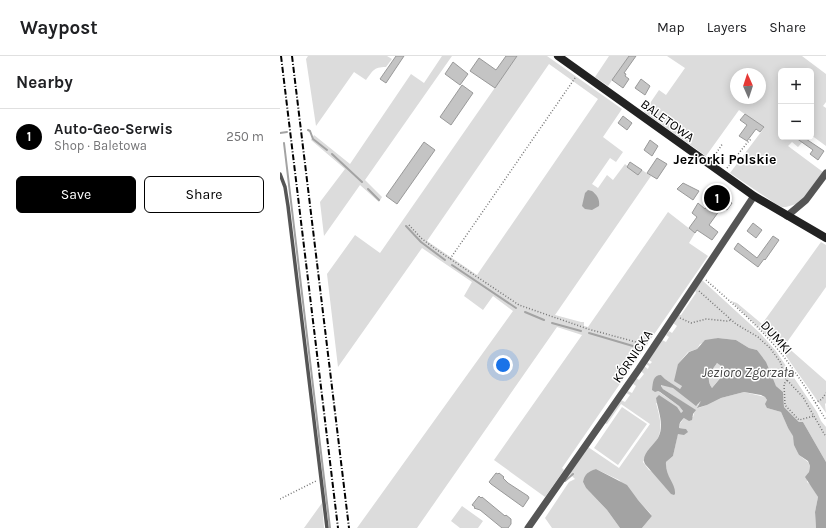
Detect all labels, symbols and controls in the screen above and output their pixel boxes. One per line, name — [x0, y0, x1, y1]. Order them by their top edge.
text: Waypost — [20, 17, 98, 39]
text: Map — [657, 19, 685, 36]
text: Layers — [707, 19, 747, 36]
text: Share — [769, 19, 806, 36]
north arrow — [730, 68, 766, 104]
map controls — [778, 68, 814, 140]
button: + — [778, 68, 814, 104]
text: Nearby — [16, 72, 73, 92]
street label: BALETOWA — [638, 96, 698, 145]
button: − — [778, 104, 814, 140]
text: Auto-Geo-Serwis — [54, 120, 173, 138]
text: 1 — [27, 129, 31, 144]
text: 250 m — [226, 129, 264, 144]
text: Shop · Baletowa — [54, 138, 147, 153]
district label: Jeziorki Polskie — [674, 151, 776, 168]
button: Save — [16, 176, 136, 213]
button: Share — [144, 176, 264, 213]
pin: 1 — [704, 183, 730, 213]
street label: DUMKI — [758, 318, 795, 357]
street label: KÓRNICKA — [609, 326, 656, 385]
your location — [493, 355, 513, 375]
water label: Jezioro Zgorzała — [702, 364, 794, 381]

